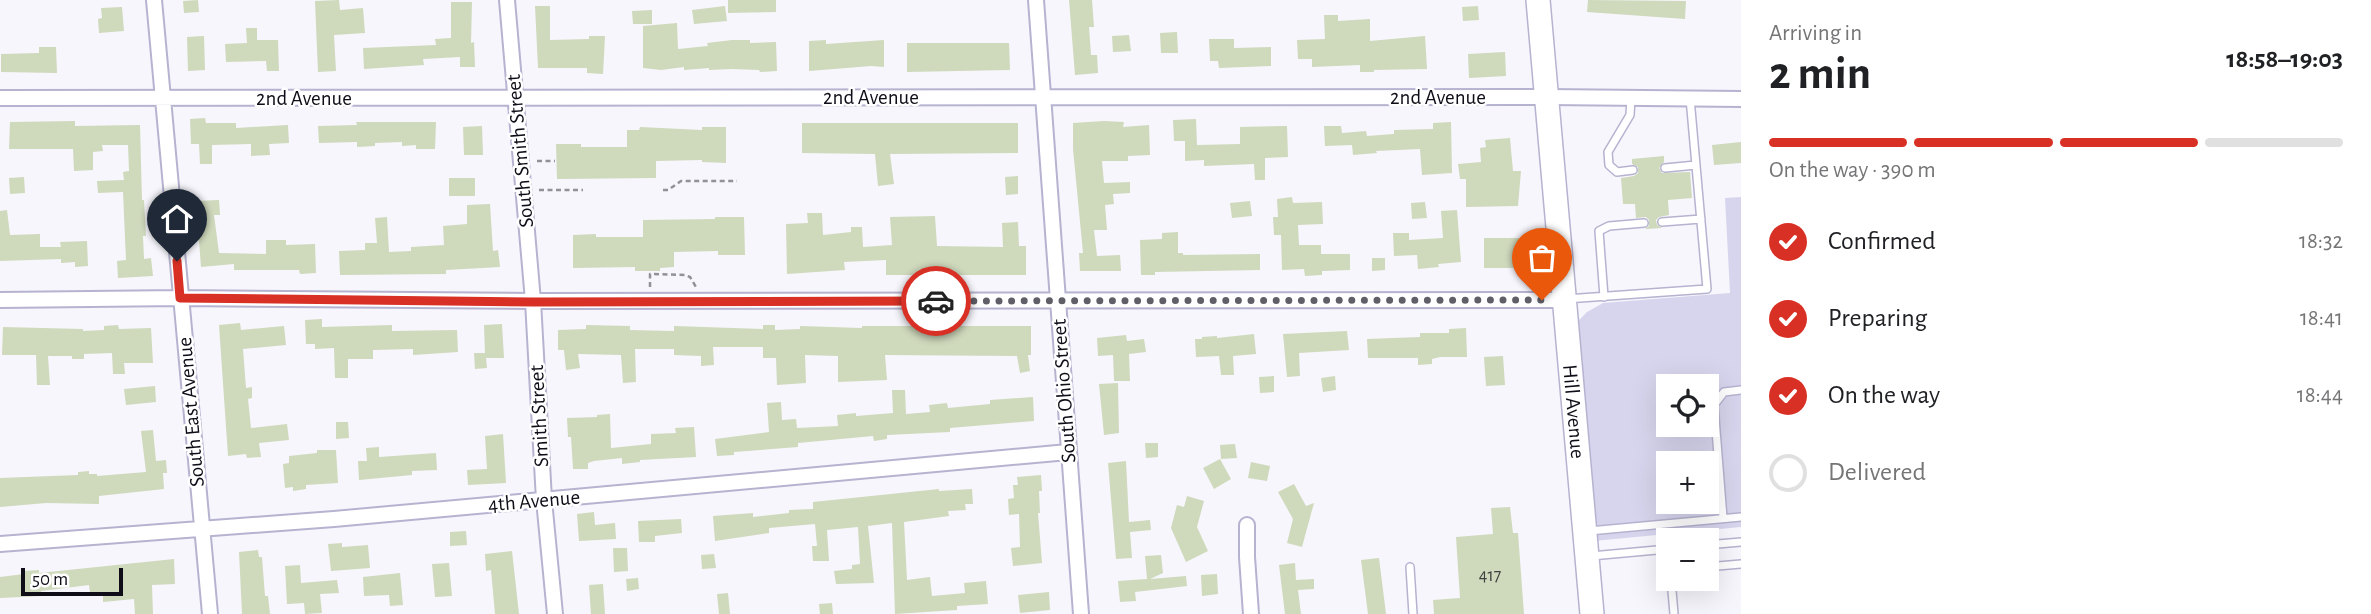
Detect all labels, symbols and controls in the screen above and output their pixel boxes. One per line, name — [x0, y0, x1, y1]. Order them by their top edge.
text: Arriving in — [1769, 22, 1862, 45]
text: 18:58–19:03 — [2226, 46, 2343, 72]
text: 2 min — [1769, 51, 1871, 97]
street label: South Smith Street — [503, 73, 537, 228]
street label: 2nd Avenue — [823, 87, 919, 108]
street label: 2nd Avenue — [1390, 87, 1486, 108]
street label: 2nd Avenue — [256, 88, 352, 109]
text: On the way · 390 m — [1769, 159, 1936, 182]
pin — [147, 189, 207, 261]
icon: home — [158, 200, 196, 238]
icon: check — [1769, 223, 1807, 261]
pin — [1512, 228, 1572, 300]
text: Confirmed — [1828, 228, 1936, 254]
text: 18:32 — [2299, 230, 2343, 253]
icon: bag — [1523, 239, 1561, 277]
courier — [901, 266, 971, 336]
icon: car — [917, 282, 955, 320]
icon: check — [1769, 300, 1807, 338]
text: Preparing — [1828, 305, 1927, 331]
text: 18:41 — [2300, 307, 2343, 330]
street label: South Ohio Street — [1048, 318, 1080, 464]
street label: South East Avenue — [174, 336, 208, 488]
street label: Hill Avenue — [1560, 363, 1589, 459]
street label: Smith Street — [526, 364, 552, 468]
map controls — [1656, 374, 1719, 591]
button: locate — [1656, 374, 1719, 437]
icon: check — [1769, 377, 1807, 415]
text: On the way — [1828, 382, 1940, 408]
text: 18:44 — [2297, 384, 2343, 407]
button: + — [1656, 451, 1719, 514]
text: Delivered — [1828, 459, 1926, 485]
street label: 4th Avenue — [487, 487, 581, 515]
button: − — [1656, 528, 1719, 591]
scale bar — [21, 565, 122, 597]
house number: 417 — [1479, 567, 1501, 585]
text: 50 m — [32, 570, 68, 589]

